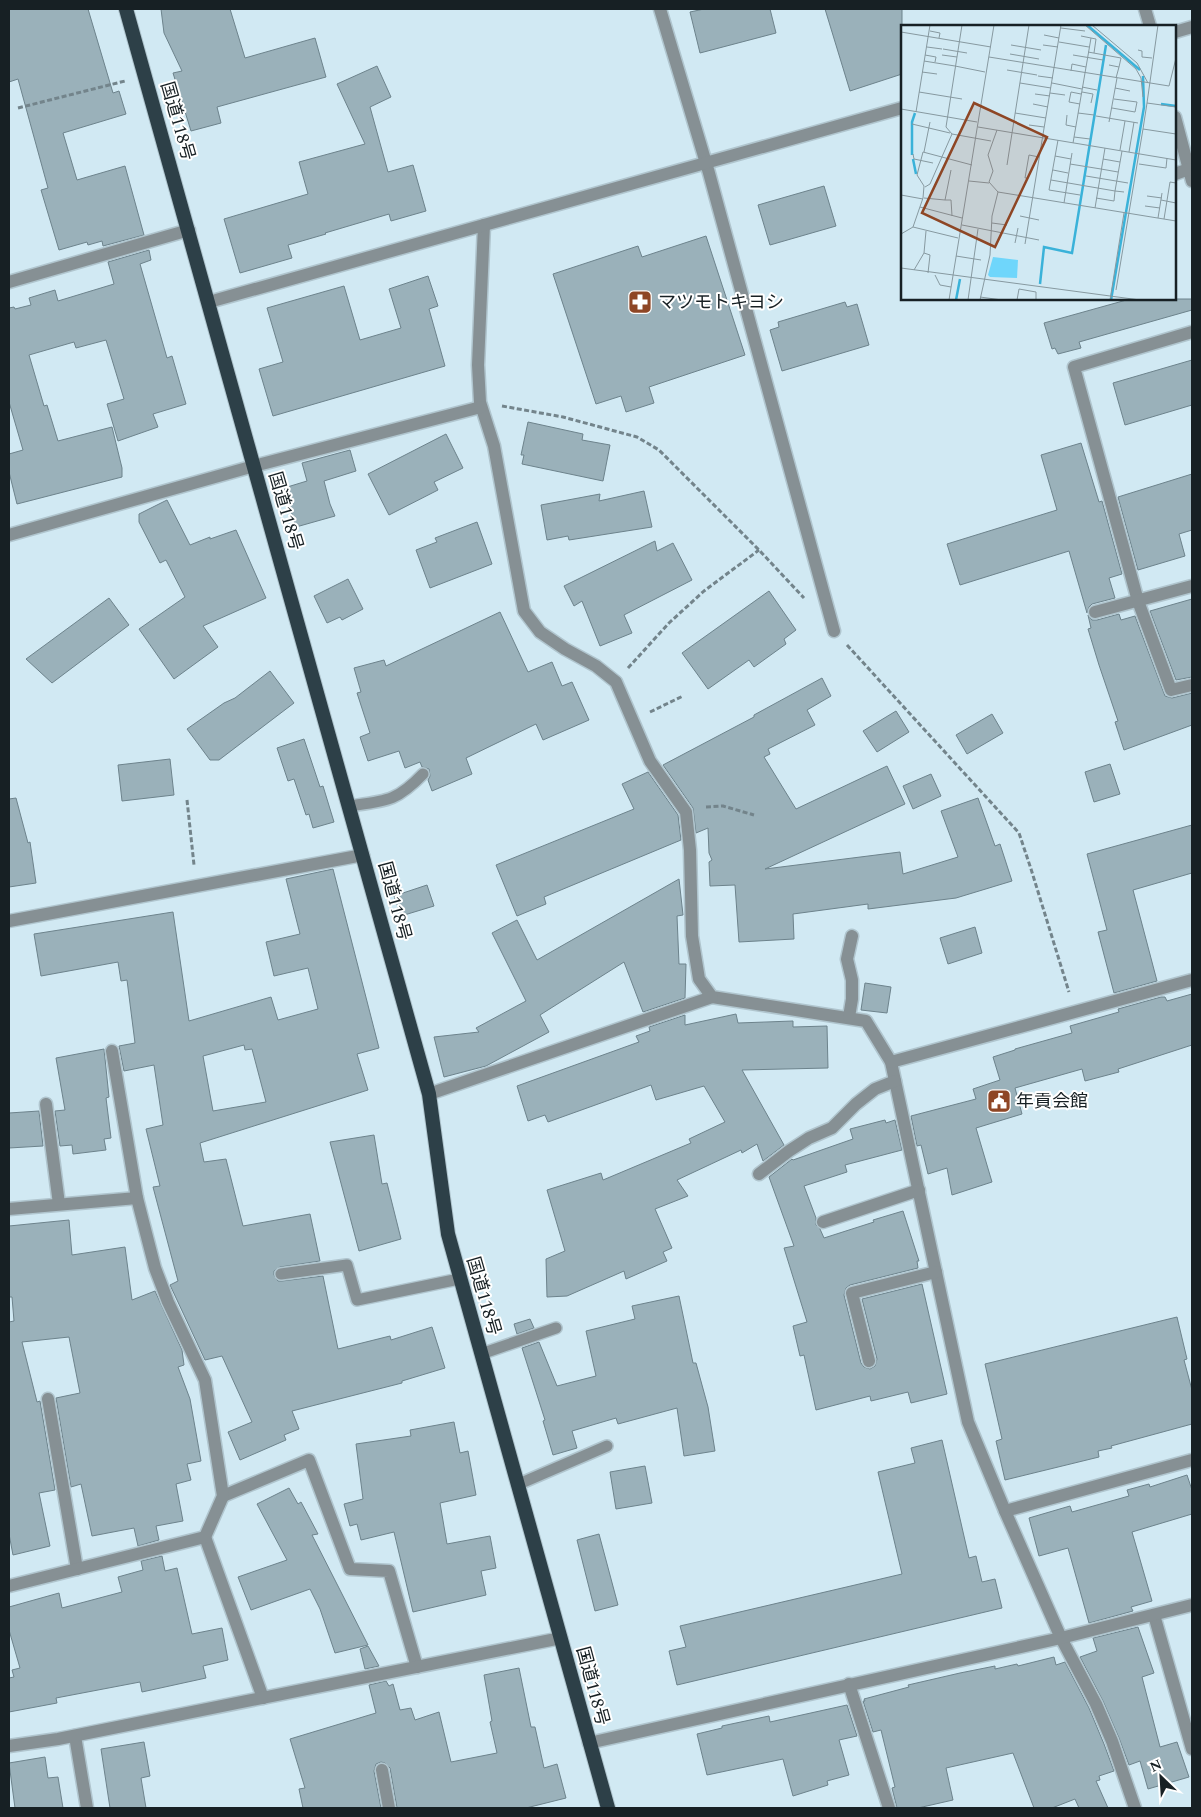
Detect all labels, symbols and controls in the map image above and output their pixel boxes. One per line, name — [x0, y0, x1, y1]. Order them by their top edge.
inset map — [901, 25, 1176, 300]
street label: 国道118号 — [153, 78, 202, 164]
pharmacy icon: マツモトキヨシ — [627, 289, 653, 315]
place label: マツモトキヨシ — [658, 289, 784, 316]
street label: 国道118号 — [261, 468, 310, 554]
street label: 国道118号 — [371, 859, 418, 944]
public building icon: 年貢会館 — [986, 1088, 1012, 1114]
place label: 年貢会館 — [1016, 1088, 1088, 1115]
street label: 国道118号 — [459, 1253, 508, 1339]
street label: 国道118号 — [569, 1644, 616, 1729]
north arrow — [1136, 1752, 1186, 1802]
text: N — [1146, 1754, 1165, 1778]

